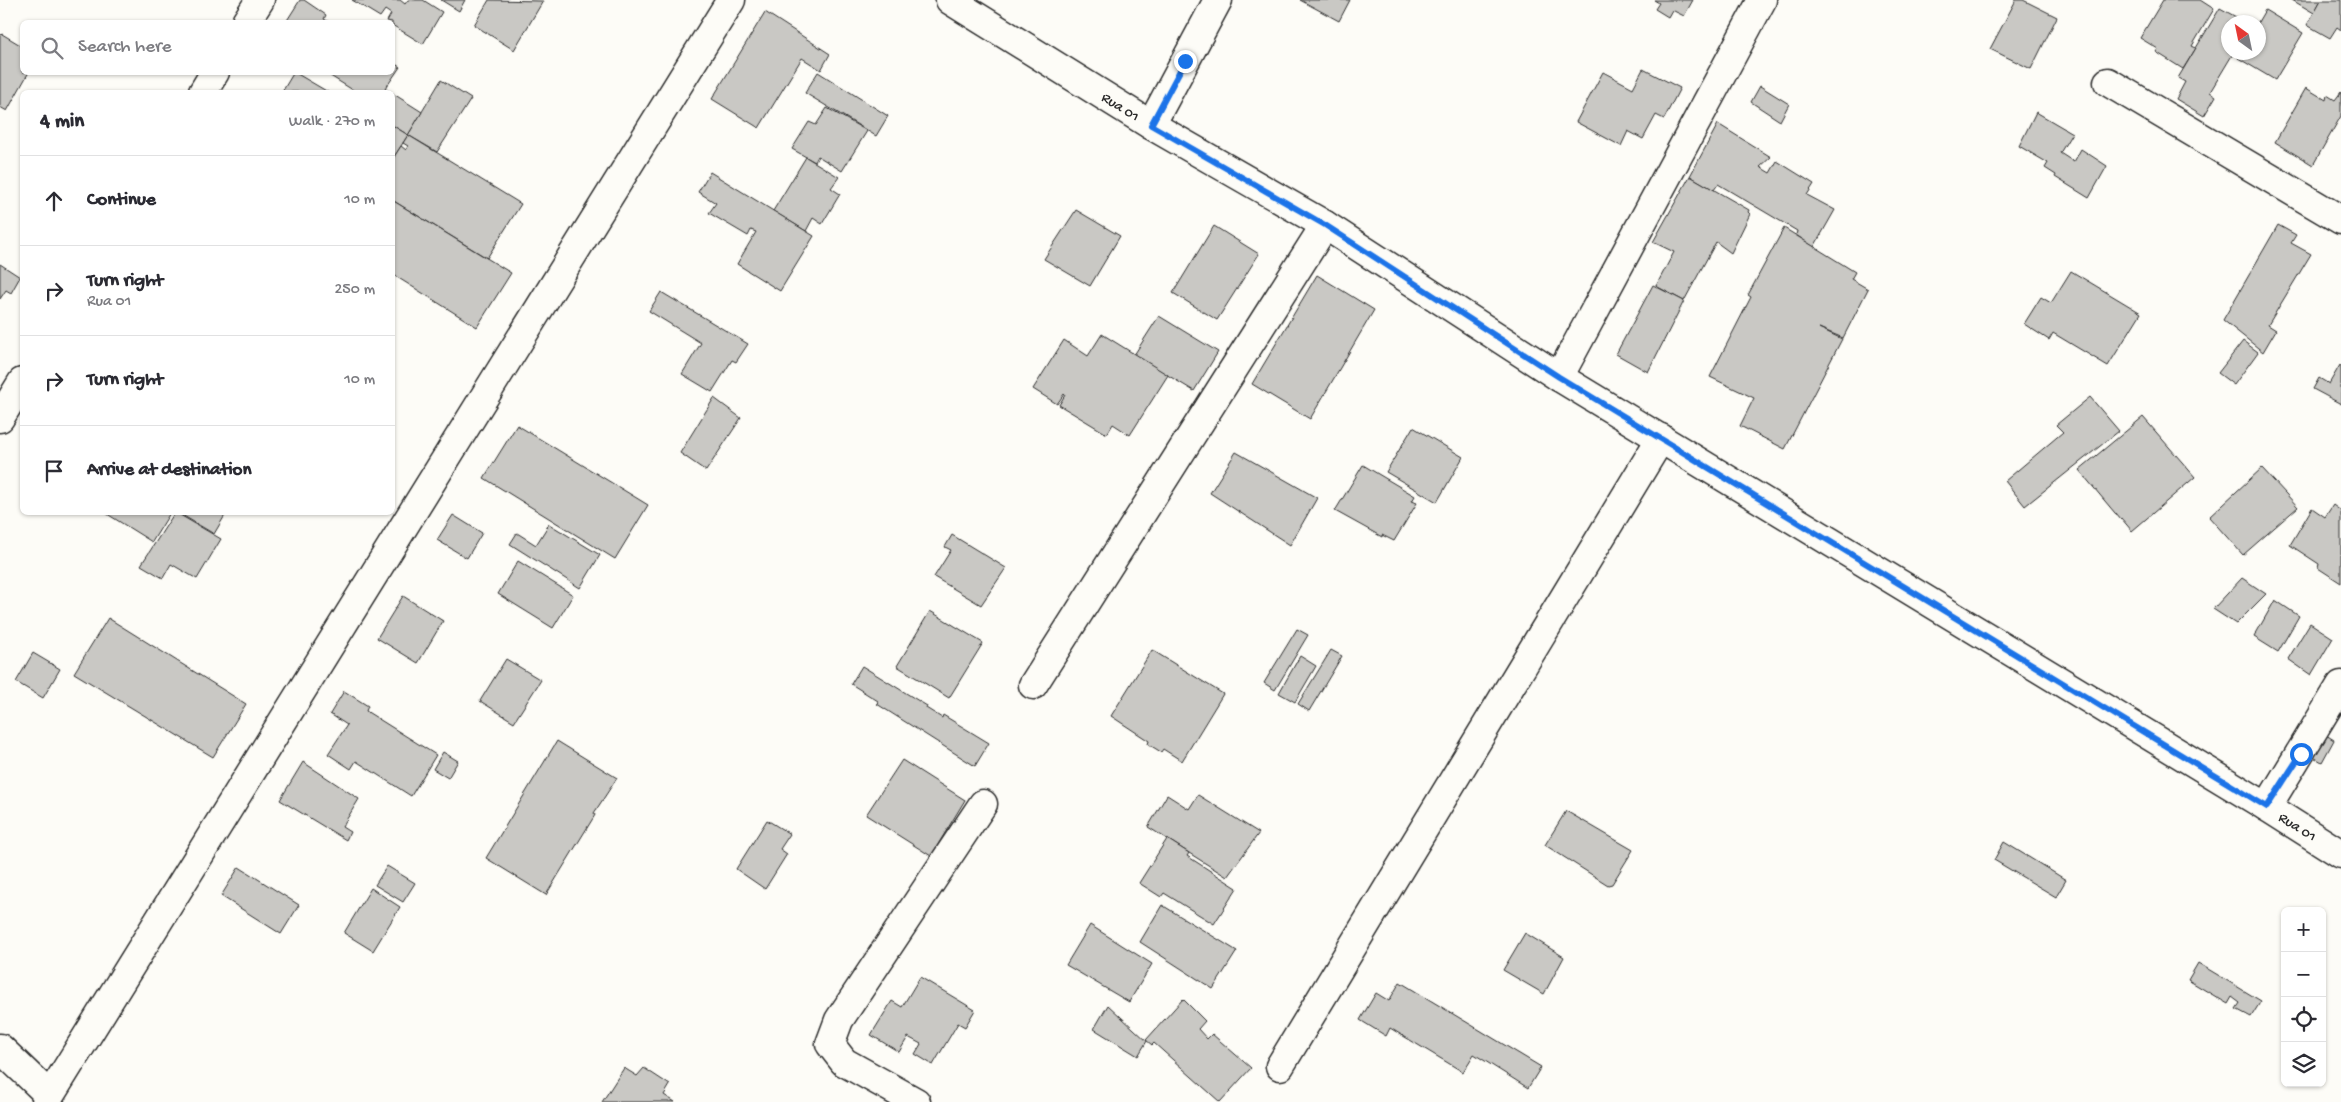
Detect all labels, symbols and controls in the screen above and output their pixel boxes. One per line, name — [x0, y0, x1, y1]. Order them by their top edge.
north arrow — [2221, 15, 2266, 60]
search box — [20, 20, 395, 75]
icon: search — [38, 34, 66, 62]
text: Search here — [78, 36, 172, 59]
route end — [1174, 50, 1197, 73]
street label: Rua 01 — [1098, 89, 1142, 126]
text: 4 min — [40, 110, 84, 135]
text: Walk · 270 m — [289, 113, 375, 132]
icon: ahead — [40, 187, 68, 215]
text: Continue — [87, 189, 156, 212]
text: 10 m — [344, 191, 375, 210]
text: Turn right — [87, 270, 163, 293]
icon: right — [40, 277, 68, 305]
text: 250 m — [335, 281, 375, 300]
text: Rua 01 — [87, 293, 131, 312]
icon: right — [40, 367, 68, 395]
text: Turn right — [87, 369, 163, 392]
text: 10 m — [344, 371, 375, 390]
icon: arrive — [40, 457, 68, 485]
text: Arrive at destination — [87, 459, 251, 482]
route start — [2290, 743, 2313, 766]
street label: Rua 01 — [2275, 809, 2319, 846]
map controls — [2281, 907, 2326, 1087]
button: + — [2281, 907, 2326, 952]
button: − — [2281, 952, 2326, 997]
button: locate — [2281, 997, 2326, 1042]
button: layers — [2281, 1042, 2326, 1087]

